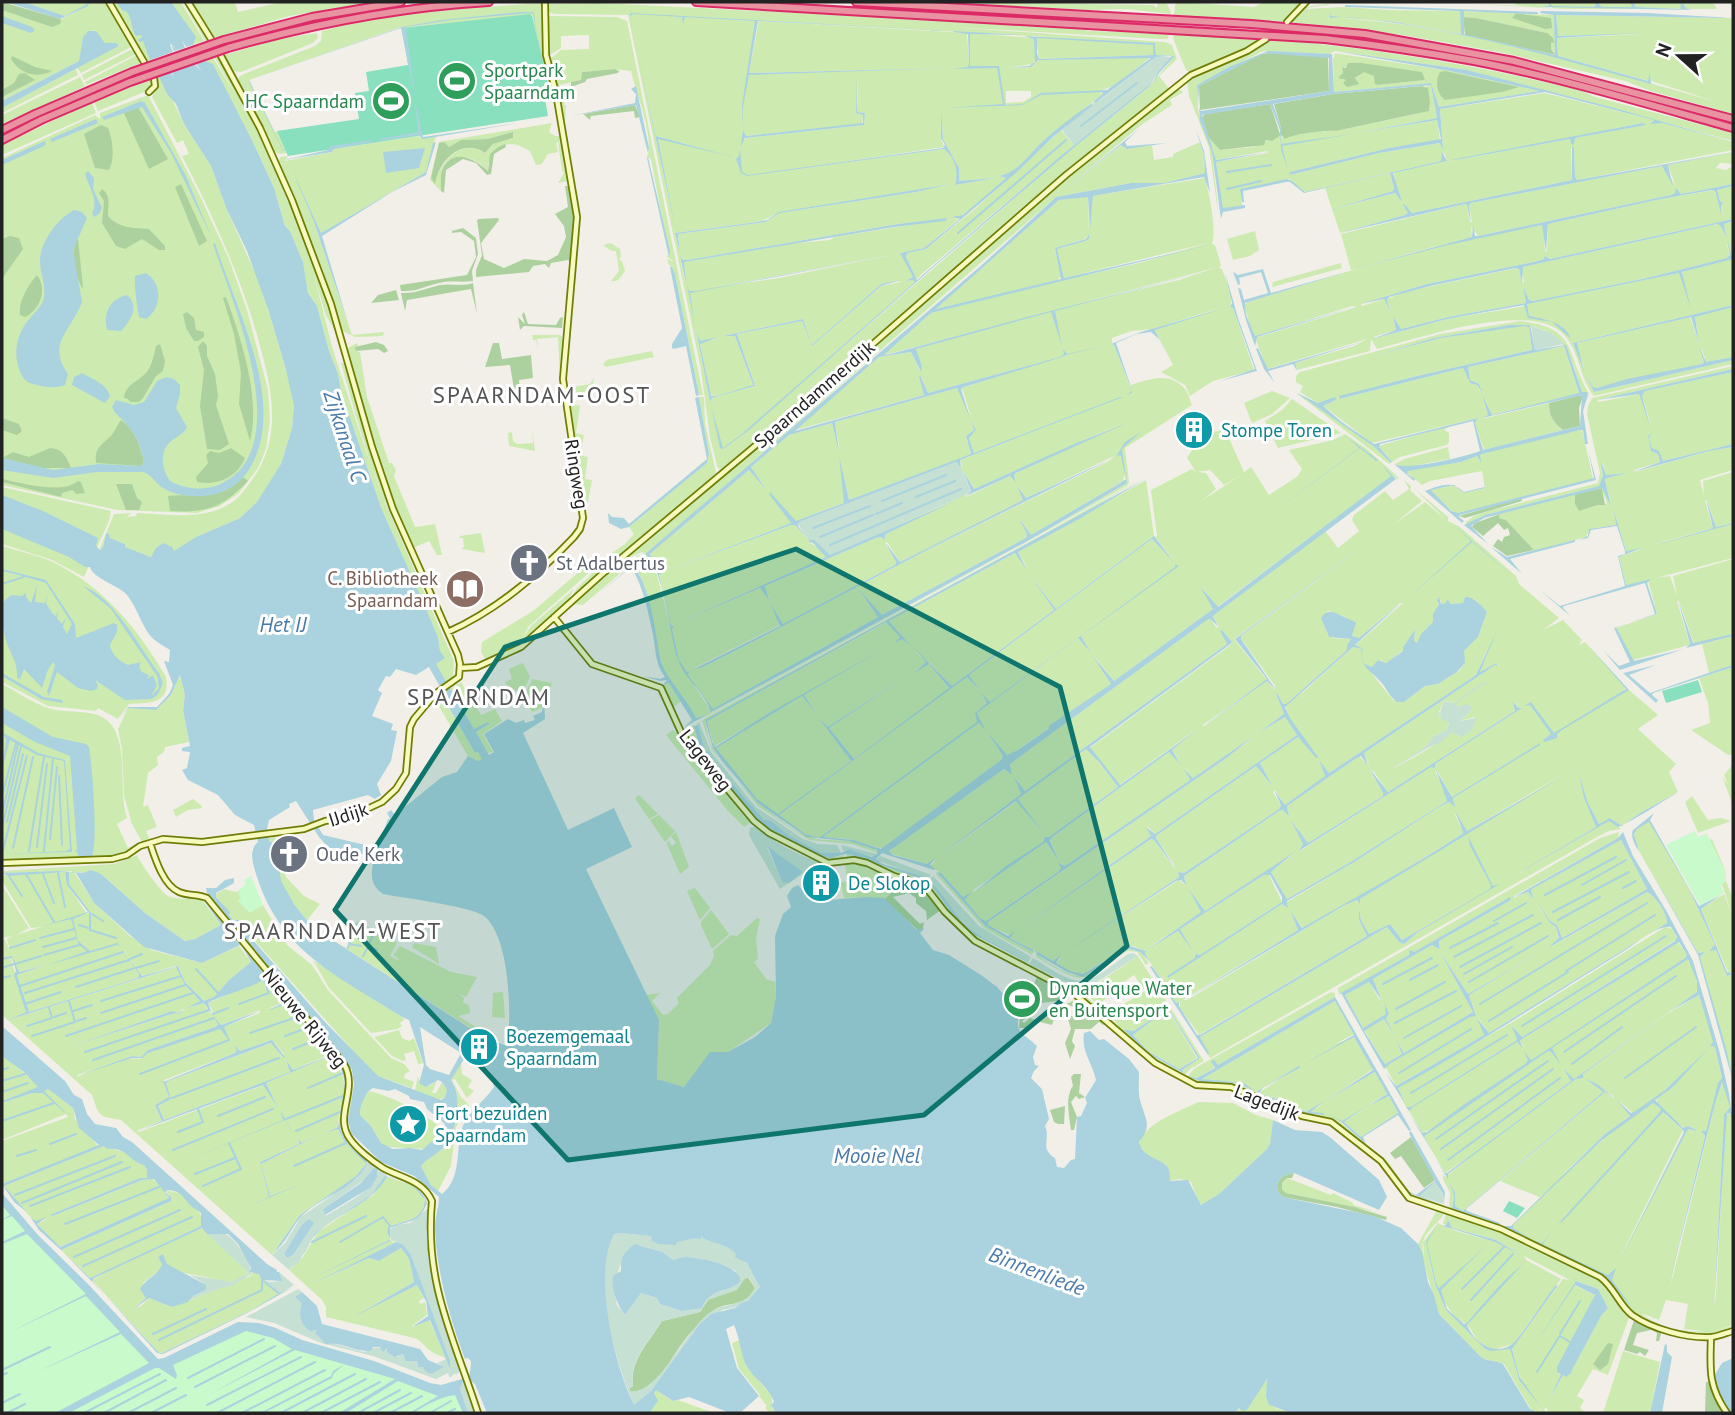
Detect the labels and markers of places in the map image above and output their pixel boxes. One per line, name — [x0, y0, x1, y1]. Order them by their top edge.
place label: Sportpark Spaarndam — [484, 58, 575, 104]
sports icon: Sportpark Spaarndam — [436, 60, 478, 102]
sports icon: HC Spaarndam — [370, 80, 412, 122]
place label: HC Spaarndam — [245, 89, 364, 113]
building icon: Stompe Toren — [1173, 409, 1215, 451]
place label: Stompe Toren — [1221, 418, 1332, 442]
church icon: St Adalbertus — [508, 542, 550, 584]
place label: St Adalbertus — [556, 551, 665, 575]
place label: C. Bibliotheek Spaarndam — [327, 566, 438, 612]
library icon: C. Bibliotheek Spaarndam — [444, 568, 486, 610]
church icon: Oude Kerk — [268, 833, 310, 875]
place label: Oude Kerk — [316, 842, 400, 866]
building icon: De Slokop — [800, 862, 842, 904]
place label: De Slokop — [848, 871, 930, 895]
place label: Dynamique Water en Buitensport — [1049, 976, 1192, 1022]
sports icon: Dynamique Water en Buitensport — [1001, 978, 1043, 1020]
place label: Boezemgemaal Spaarndam — [506, 1024, 630, 1070]
building icon: Boezemgemaal Spaarndam — [458, 1026, 500, 1068]
place label: Fort bezuiden Spaarndam — [435, 1101, 547, 1147]
place icon: Fort bezuiden Spaarndam — [387, 1103, 429, 1145]

